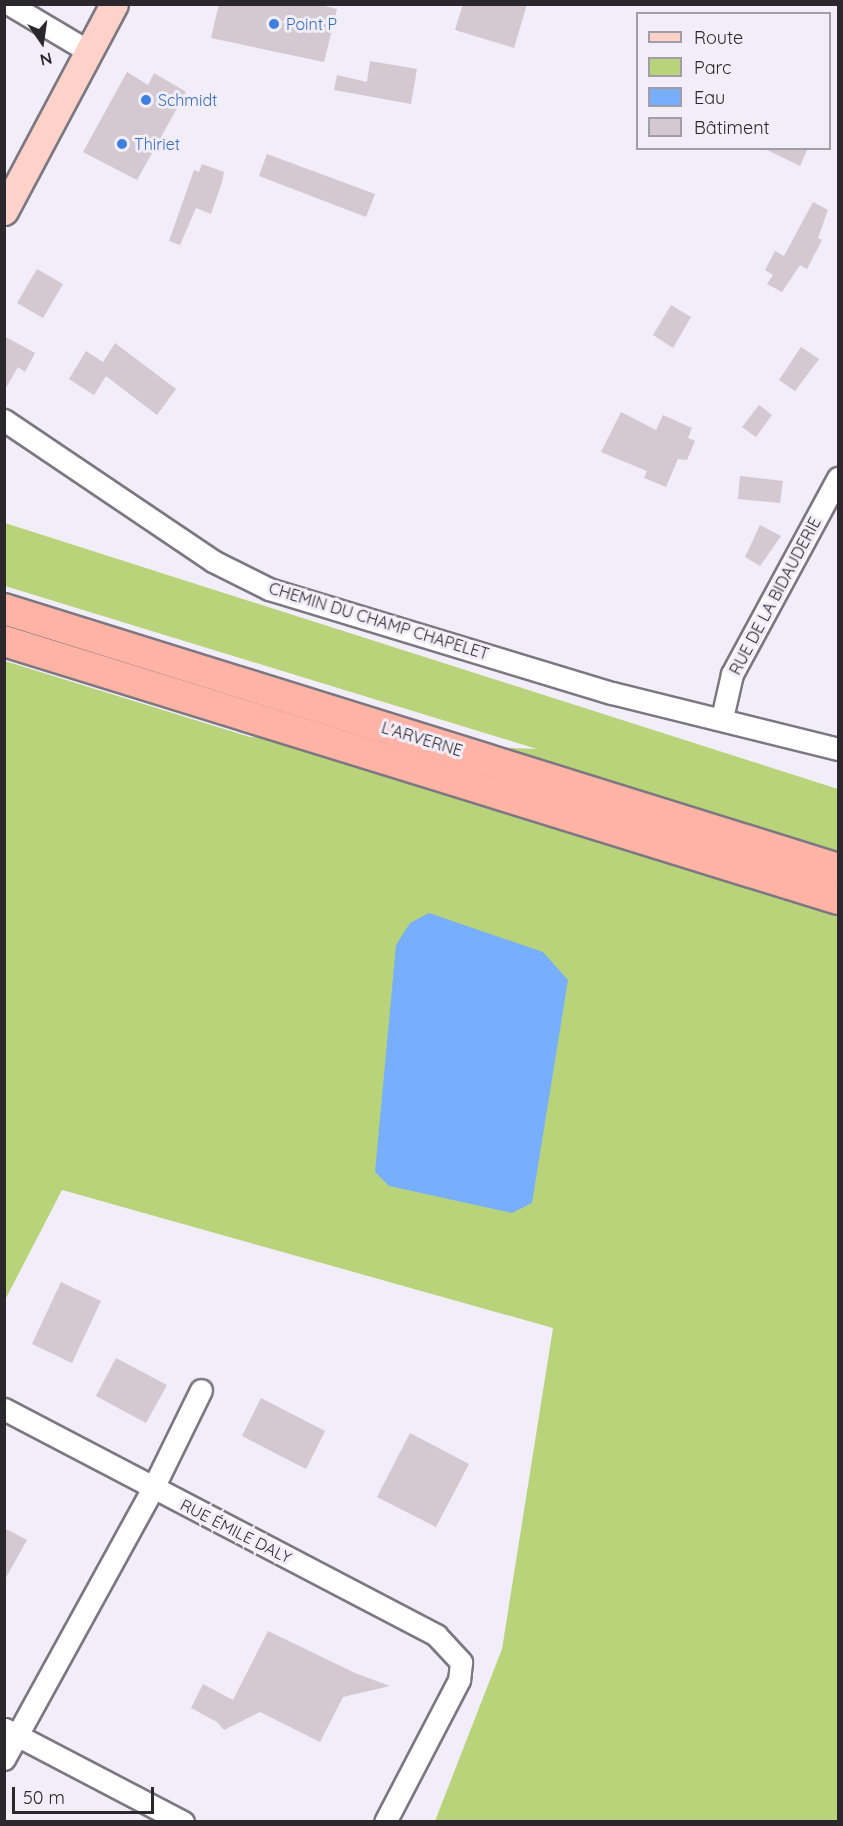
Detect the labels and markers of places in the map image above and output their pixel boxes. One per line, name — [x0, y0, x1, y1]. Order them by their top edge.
place label: Point P — [286, 14, 337, 34]
marker: Point P — [267, 17, 281, 31]
place label: Schmidt — [158, 90, 218, 110]
marker: Schmidt — [139, 93, 153, 107]
place label: Thiriet — [134, 134, 180, 154]
marker: Thiriet — [115, 137, 129, 151]

